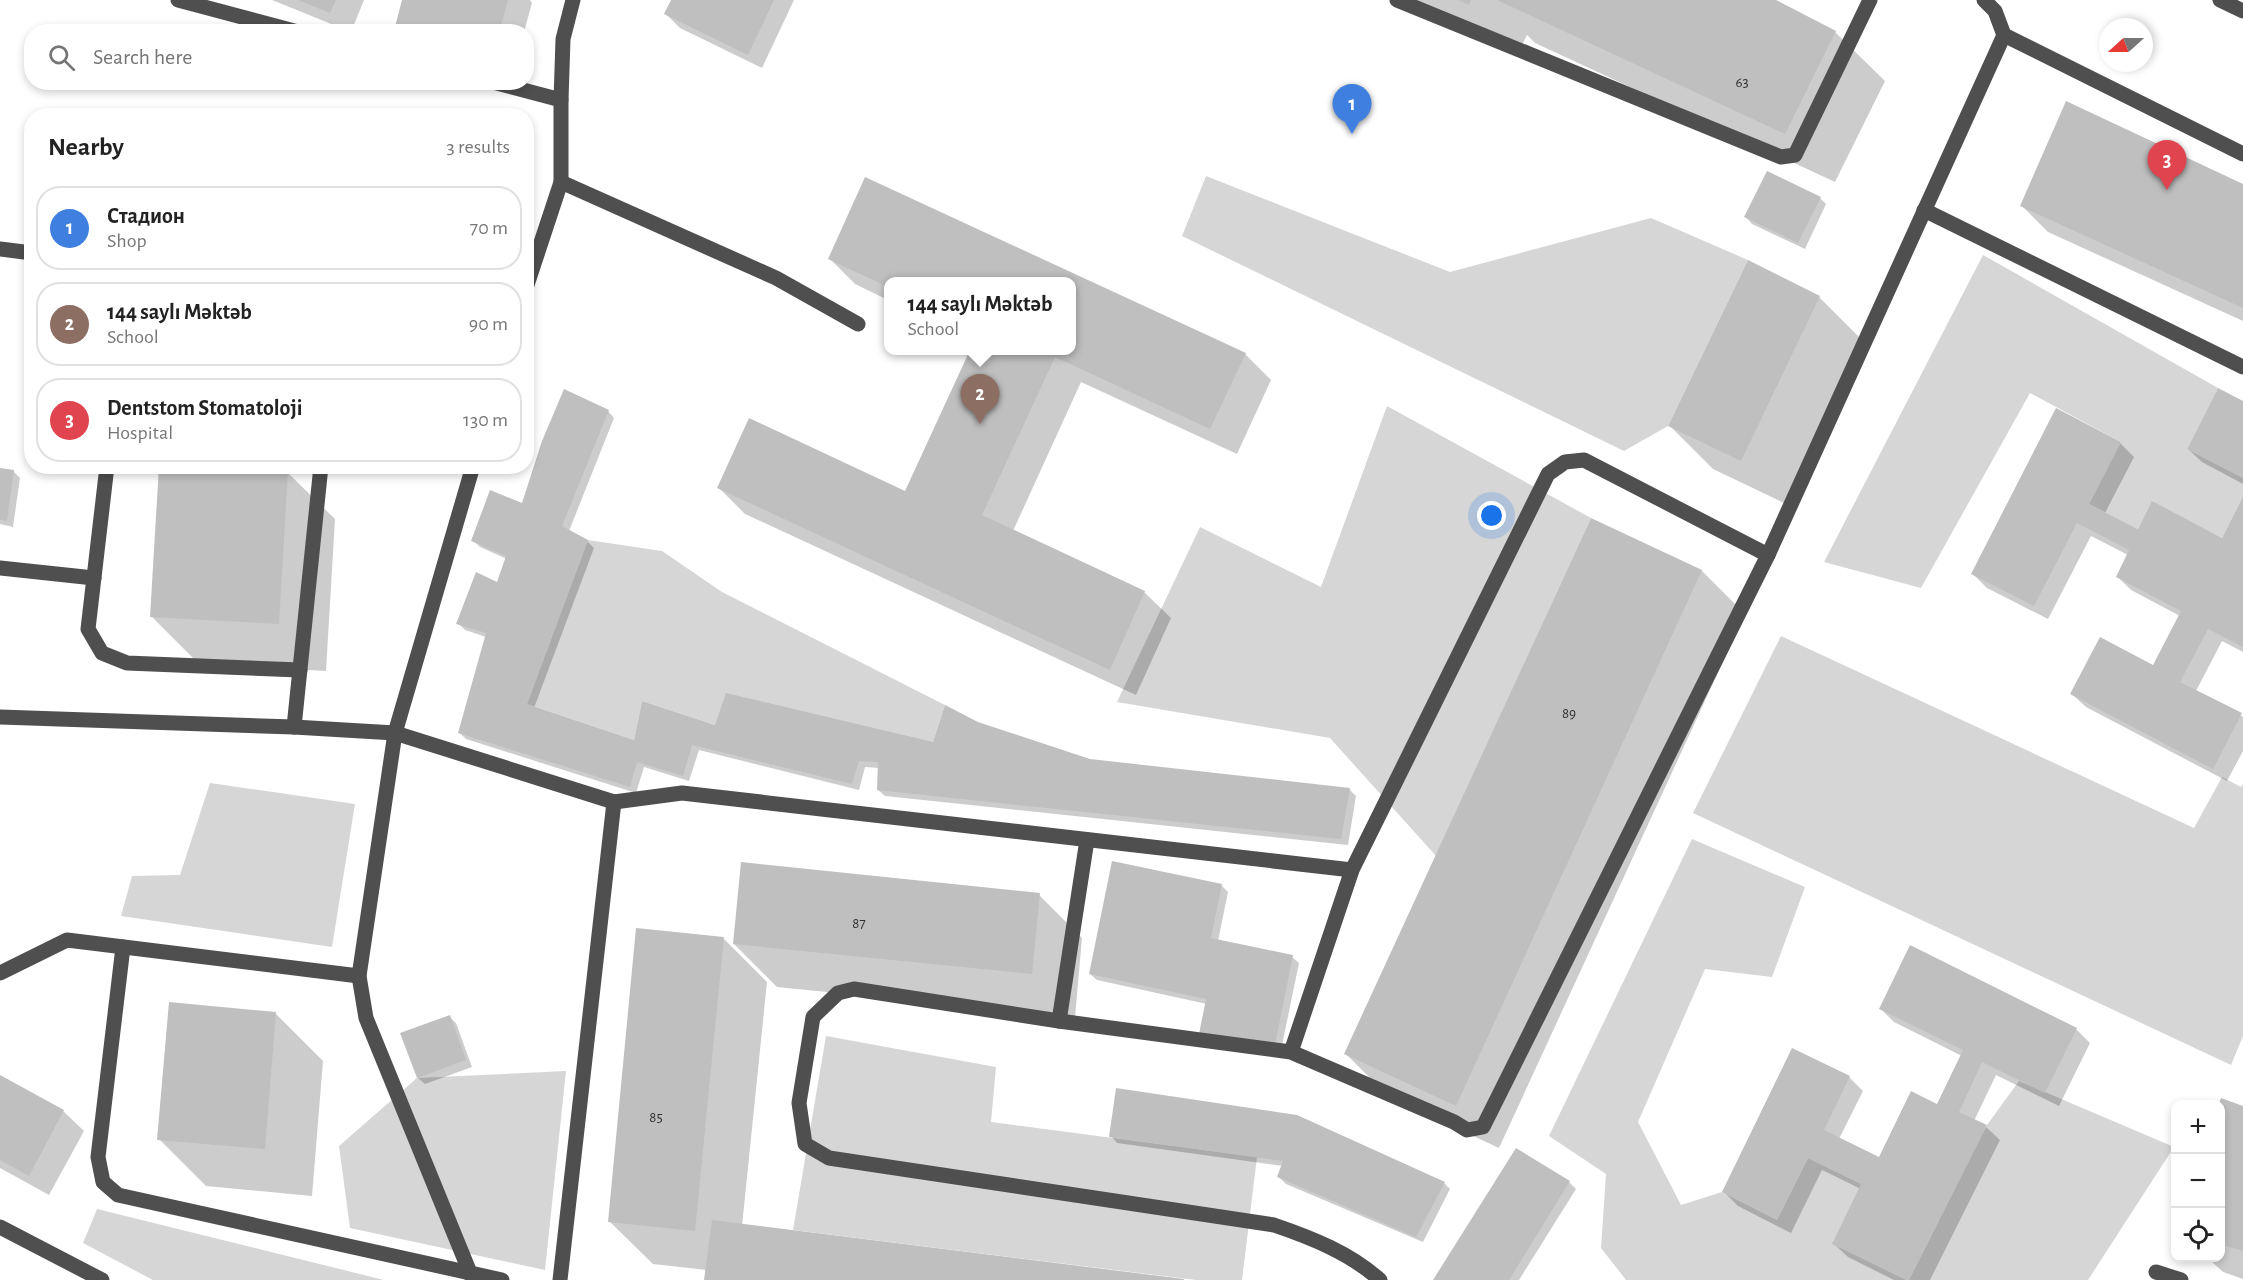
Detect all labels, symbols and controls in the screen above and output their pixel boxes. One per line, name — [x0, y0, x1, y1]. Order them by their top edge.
north arrow — [2099, 18, 2153, 72]
search box — [24, 24, 534, 90]
icon: search — [45, 41, 78, 74]
text: Search here — [93, 46, 192, 68]
house number: 63 — [1735, 75, 1749, 90]
pin: 1 — [1332, 84, 1372, 134]
text: Nearby — [48, 134, 124, 160]
text: 3 results — [446, 137, 510, 157]
pin: 3 — [2148, 140, 2186, 190]
text: Стадион — [107, 205, 185, 227]
text: 1 — [66, 218, 73, 238]
text: 70 m — [470, 218, 508, 238]
text: Shop — [107, 231, 147, 251]
popup — [884, 277, 1076, 355]
text: 144 saylı Məktəb — [908, 293, 1052, 315]
text: 144 saylı Məktəb — [107, 301, 252, 323]
text: 2 — [65, 314, 74, 334]
text: 90 m — [469, 314, 508, 334]
text: School — [908, 319, 959, 339]
text: School — [107, 327, 159, 347]
pin: 2 — [960, 374, 1000, 424]
text: Dentstom Stomatoloji — [107, 397, 302, 419]
text: 3 — [65, 410, 74, 430]
text: 130 m — [463, 410, 508, 430]
text: Hospital — [107, 423, 173, 443]
your location — [1477, 501, 1506, 530]
house number: 89 — [1562, 706, 1576, 721]
house number: 87 — [852, 916, 866, 931]
map controls — [2171, 1100, 2225, 1262]
button: + — [2171, 1100, 2225, 1154]
house number: 85 — [649, 1110, 663, 1125]
button: − — [2171, 1154, 2225, 1208]
button: locate — [2171, 1208, 2225, 1262]

